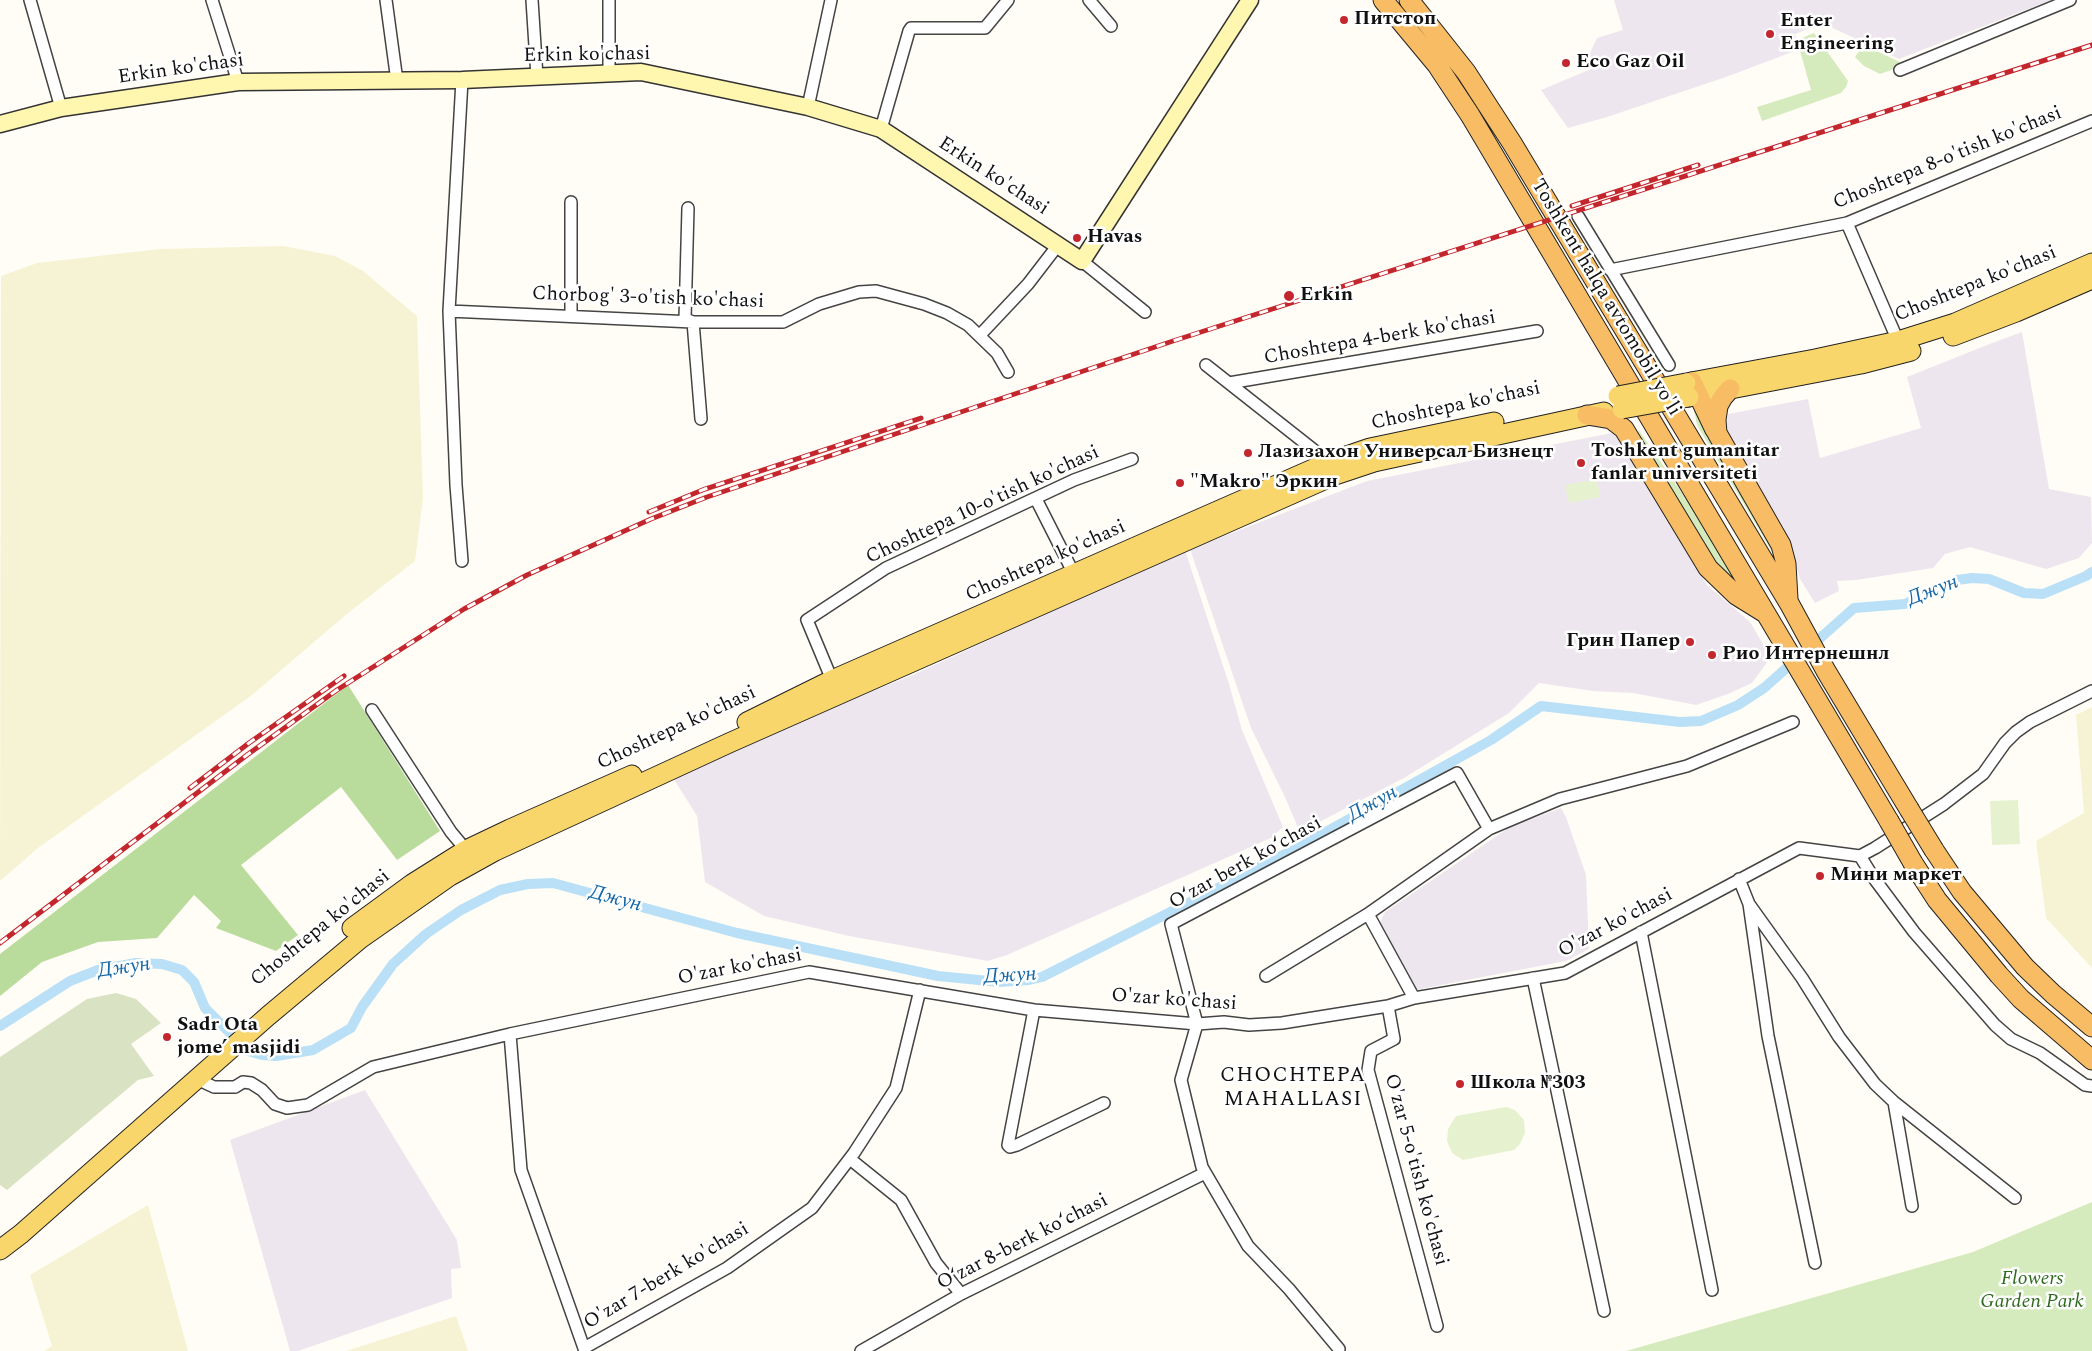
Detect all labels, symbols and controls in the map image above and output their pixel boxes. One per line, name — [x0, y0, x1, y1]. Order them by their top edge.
place label: Питстоп — [1354, 8, 1436, 32]
place label: Enter Engineering — [1780, 10, 1894, 57]
marker: Питстоп — [1338, 14, 1350, 26]
marker: Enter Engineering — [1764, 28, 1776, 40]
street label: Erkin ko'chasi — [523, 43, 651, 69]
street label: Erkin ko'chasi — [116, 49, 246, 91]
place label: Eco Gaz Oil — [1576, 51, 1685, 75]
marker: Eco Gaz Oil — [1560, 57, 1572, 69]
street label: Choshtepa 8-o'tish ko'chasi — [1830, 102, 2066, 216]
street label: Erkin ko'chasi — [933, 132, 1053, 222]
street label: Toshkent halqa avtomobil yo'li — [1525, 175, 1685, 421]
place label: Havas — [1087, 226, 1143, 250]
marker: Havas — [1071, 232, 1083, 244]
street label: Choshtepa ko'chasi — [1891, 242, 2061, 328]
street label: Chorbog' 3-o'tish ko'chasi — [531, 283, 765, 315]
place label: Erkin — [1300, 284, 1353, 308]
marker: Erkin — [1282, 289, 1296, 303]
street label: Choshtepa 4-berk ko'chasi — [1262, 307, 1498, 371]
street label: Choshtepa ko'chasi — [1369, 377, 1543, 437]
place label: Toshkent gumanitar fanlar universiteti — [1591, 440, 1779, 487]
street label: Choshtepa 10-o'tish ko'chasi — [863, 441, 1103, 571]
place label: Лазизахон Универсал Бизнецт — [1258, 441, 1553, 465]
marker: Лазизахон Универсал Бизнецт — [1242, 447, 1254, 459]
marker: Toshkent gumanitar fanlar universiteti — [1575, 457, 1587, 469]
place label: "Makro" Эркин — [1190, 471, 1338, 495]
marker: "Makro" Эркин — [1174, 477, 1186, 489]
street label: Choshtepa ko'chasi — [962, 516, 1130, 608]
water label: Джун — [1904, 571, 1962, 613]
place label: Грин Папер — [1566, 630, 1680, 654]
marker: Грин Папер — [1684, 636, 1696, 648]
place label: Рио Интернешнл — [1722, 643, 1890, 667]
marker: Рио Интернешнл — [1706, 649, 1718, 661]
street label: Choshtepa ko'chasi — [594, 682, 760, 776]
water label: Джун — [1344, 781, 1402, 829]
street label: Oʻzar berk koʻchasi — [1165, 812, 1327, 916]
place label: Мини маркет — [1830, 864, 1962, 888]
street label: Choshtepa ko'chasi — [246, 865, 396, 993]
marker: Мини маркет — [1814, 870, 1826, 882]
water label: Джун — [586, 881, 644, 919]
street label: O'zar ko'chasi — [1555, 884, 1677, 964]
street label: O'zar ko'chasi — [676, 944, 804, 992]
water label: Джун — [96, 953, 152, 985]
water label: Джун — [983, 963, 1037, 991]
street label: O'zar ko'chasi — [1110, 985, 1238, 1017]
place label: Sadr Ota jome’ masjidi — [177, 1014, 301, 1061]
marker: Sadr Ota jome’ masjidi — [161, 1031, 173, 1043]
district label: CHOCHTEPA MAHALLASI — [1219, 1064, 1367, 1114]
street label: O'zar 5-o'tish ko'chasi — [1378, 1071, 1452, 1269]
place label: Школа №303 — [1470, 1072, 1586, 1096]
marker: Школа №303 — [1454, 1078, 1466, 1090]
street label: Oʻzar 8-berk koʻchasi — [934, 1190, 1112, 1296]
street label: O'zar 7-berk ko'chasi — [580, 1218, 754, 1336]
park label: Flowers Garden Park — [1980, 1268, 2084, 1315]

